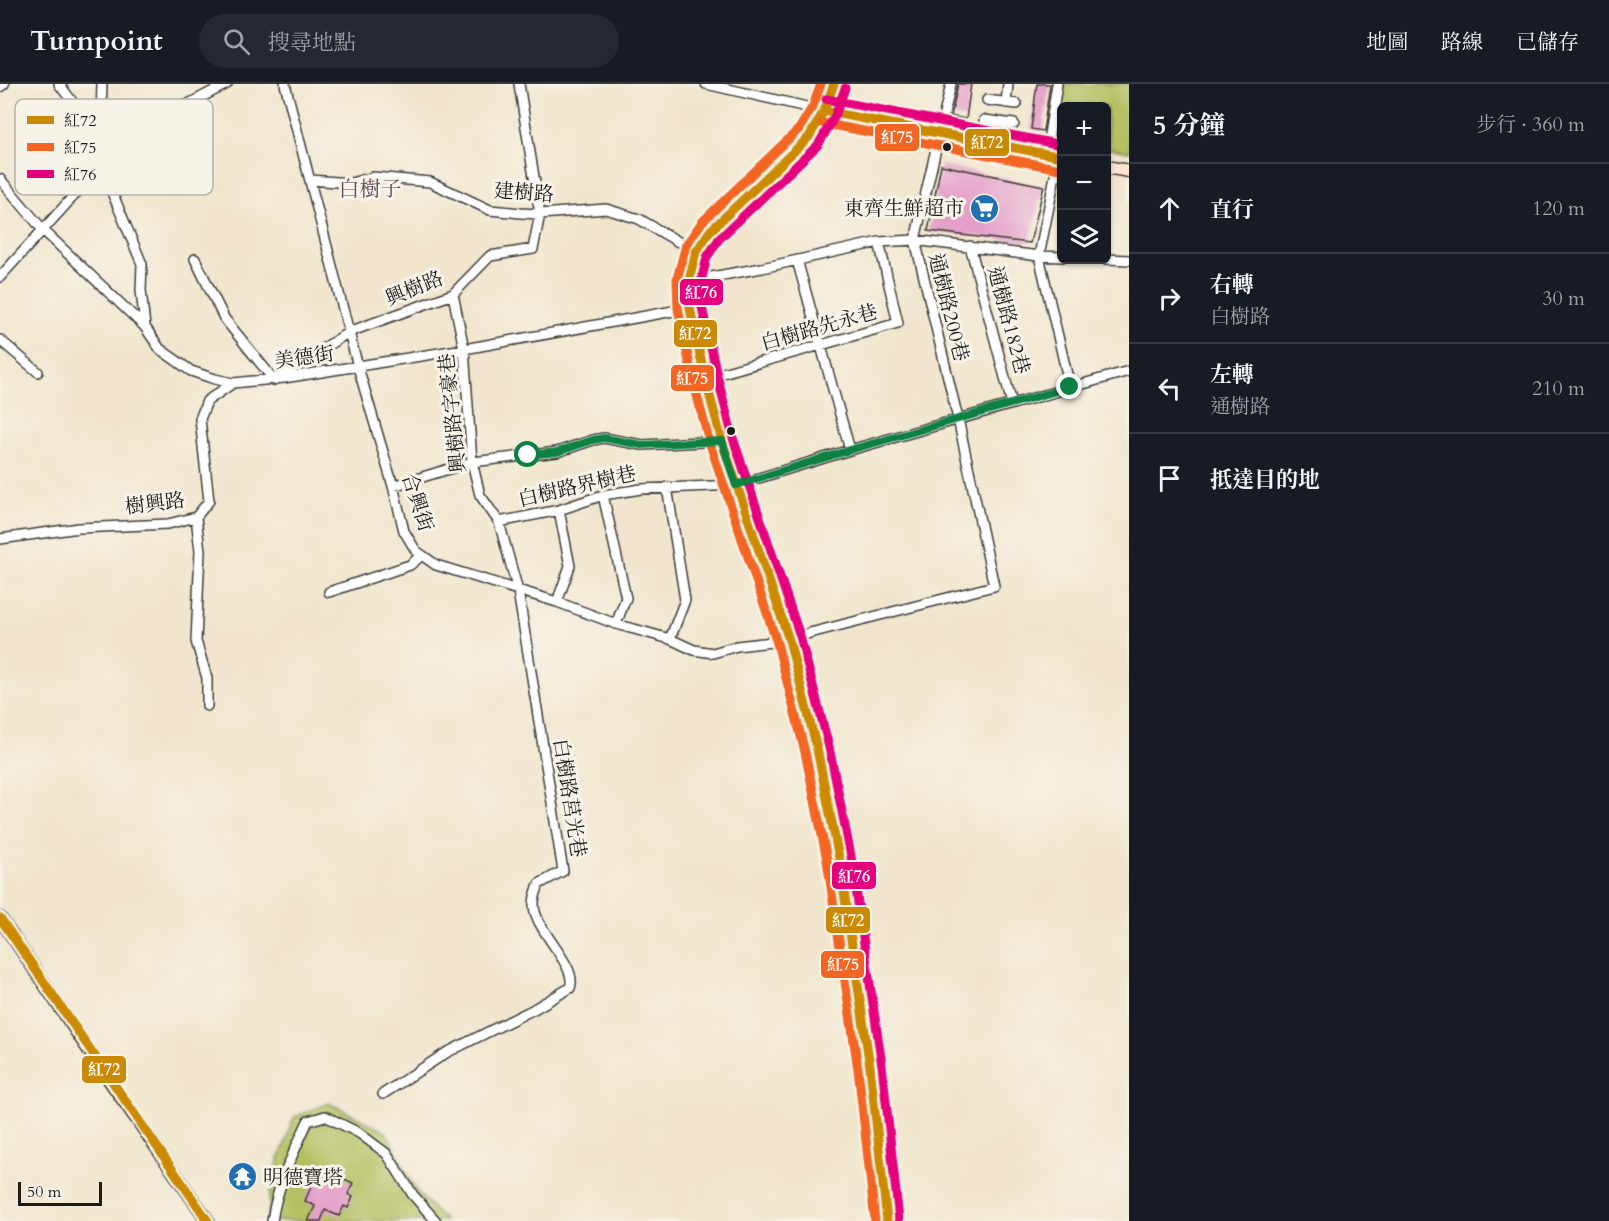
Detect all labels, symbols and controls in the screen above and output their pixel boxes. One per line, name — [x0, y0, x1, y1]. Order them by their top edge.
search box — [199, 14, 619, 68]
text: Turnpoint — [30, 22, 163, 60]
icon: search — [220, 25, 253, 58]
text: 搜尋地點 — [268, 28, 356, 58]
text: 地圖 — [1366, 28, 1408, 57]
text: 路線 — [1441, 28, 1483, 57]
text: 已儲存 — [1516, 28, 1579, 57]
legend — [15, 99, 213, 195]
map controls — [1057, 102, 1111, 264]
button: + — [1057, 102, 1111, 156]
text: 5 分鐘 — [1153, 108, 1225, 143]
text: 紅72 — [64, 110, 96, 132]
text: 步行 · 360 m — [1476, 111, 1585, 138]
line badge: 紅75 — [874, 123, 920, 152]
text: 紅75 — [881, 127, 913, 149]
line badge: 紅72 — [964, 128, 1010, 157]
text: 紅72 — [971, 132, 1003, 154]
text: 紅75 — [64, 137, 96, 159]
unlabelled marker — [941, 141, 953, 153]
button: − — [1057, 156, 1111, 210]
text: 紅76 — [64, 164, 96, 186]
district label: 白樹子 — [339, 175, 402, 204]
street label: 建樹路 — [493, 177, 555, 208]
supermarket icon: 東齊生鮮超市 — [969, 192, 1001, 224]
icon: ahead — [1153, 192, 1186, 225]
place label: 東齊生鮮超市 — [844, 195, 964, 222]
text: 直行 — [1210, 195, 1254, 225]
text: 120 m — [1532, 195, 1585, 222]
button: layers — [1057, 210, 1111, 264]
street label: 通樹路200巷 — [922, 250, 975, 364]
street label: 通樹路182巷 — [981, 263, 1036, 377]
street label: 興樹路 — [381, 265, 447, 312]
text: 右轉 — [1210, 270, 1254, 300]
line badge: 紅76 — [679, 278, 724, 306]
text: 紅76 — [685, 282, 717, 304]
icon: right — [1153, 282, 1186, 315]
text: 30 m — [1542, 285, 1585, 312]
street label: 白樹路先永巷 — [758, 298, 881, 357]
text: 白樹路 — [1210, 303, 1270, 330]
line badge: 紅72 — [673, 319, 718, 348]
text: 紅72 — [679, 323, 711, 345]
street label: 美德街 — [272, 340, 336, 375]
street label: 興樹路字豪巷 — [433, 352, 472, 474]
text: 左轉 — [1210, 360, 1254, 390]
line badge: 紅75 — [670, 364, 715, 392]
text: 紅75 — [676, 368, 708, 390]
icon: left — [1153, 372, 1186, 405]
route end — [1056, 373, 1082, 399]
text: 210 m — [1532, 375, 1585, 402]
text: 通樹路 — [1210, 393, 1270, 420]
unlabelled marker — [725, 425, 737, 437]
route start — [514, 441, 540, 467]
street label: 白樹路界樹巷 — [516, 460, 639, 513]
icon: arrive — [1153, 462, 1186, 495]
text: 抵達目的地 — [1210, 465, 1320, 495]
street label: 合興街 — [395, 469, 440, 535]
street label: 樹興路 — [124, 486, 186, 521]
street label: 白樹路莒光巷 — [547, 737, 592, 859]
line badge: 紅76 — [831, 861, 877, 890]
text: 紅76 — [838, 866, 870, 888]
line badge: 紅72 — [825, 906, 871, 934]
text: 紅72 — [832, 910, 864, 932]
line badge: 紅75 — [820, 950, 865, 979]
text: 紅75 — [827, 954, 859, 976]
line badge: 紅72 — [81, 1055, 127, 1084]
text: 紅72 — [88, 1059, 120, 1081]
temple icon: 明德寶塔 — [226, 1161, 258, 1193]
place label: 明德寶塔 — [263, 1164, 343, 1191]
scale bar — [18, 1179, 102, 1206]
text: 50 m — [27, 1181, 61, 1203]

